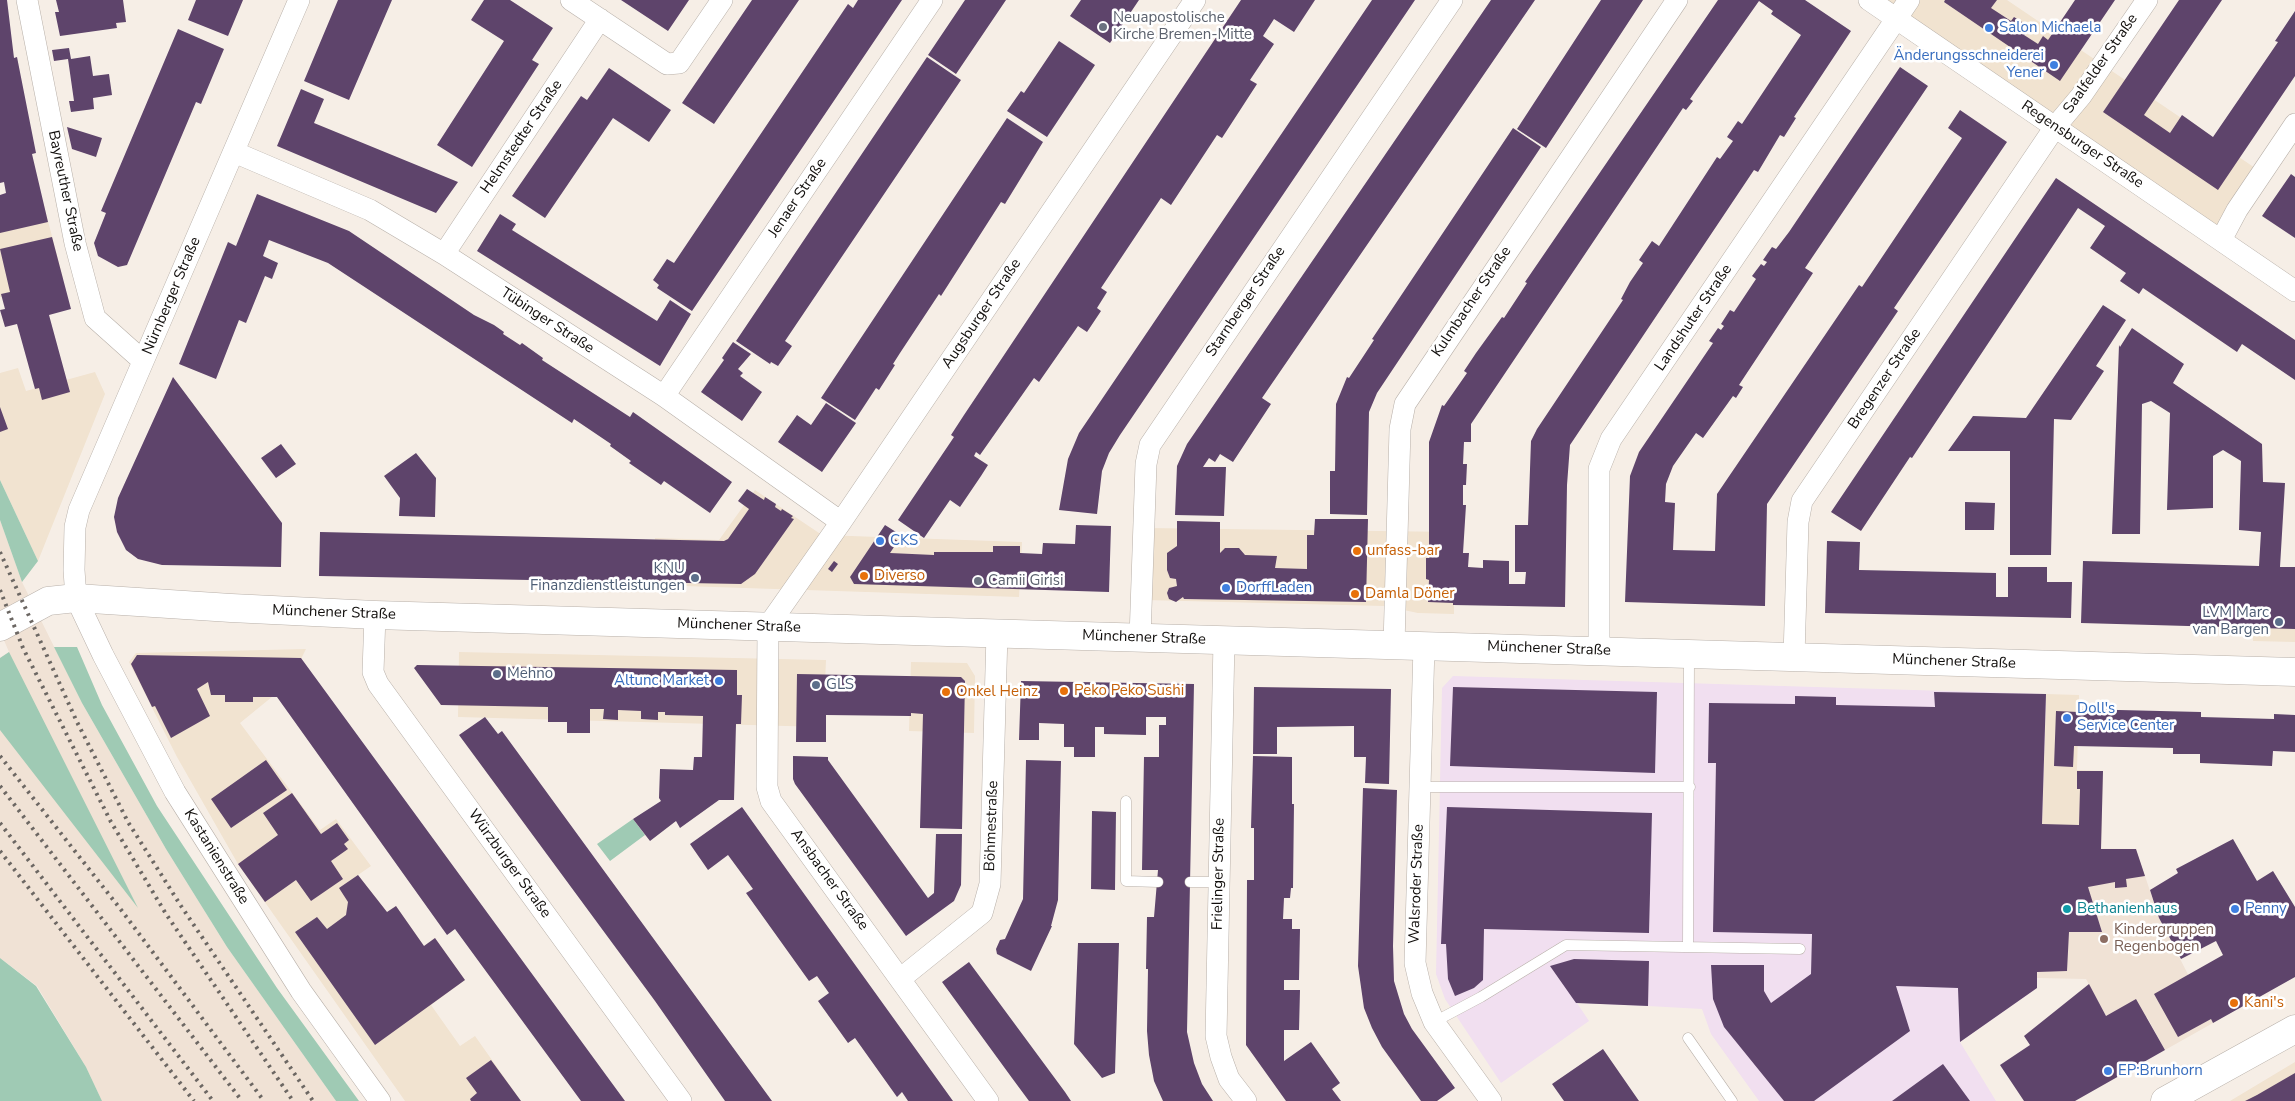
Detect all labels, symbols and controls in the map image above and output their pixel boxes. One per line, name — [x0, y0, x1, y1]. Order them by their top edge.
place label: Neuapostolische Kirche Bremen-Mitte — [1113, 9, 1252, 44]
street label: Saalfelder Straße — [2060, 11, 2142, 117]
place label: Salon Michaela — [1999, 19, 2101, 37]
marker: Neuapostolische Kirche Bremen-Mitte — [1097, 21, 1109, 33]
marker: Salon Michaela — [1983, 22, 1995, 34]
place label: Änderungsschneiderei Yener — [1893, 47, 2044, 82]
marker: Änderungsschneiderei Yener — [2048, 59, 2060, 71]
street label: Helmstedter Straße — [477, 77, 567, 197]
street label: Regensburger Straße — [2017, 97, 2147, 193]
street label: Bayreuther Straße — [43, 129, 87, 253]
street label: Jenaer Straße — [765, 155, 831, 241]
street label: Nürnberger Straße — [139, 234, 205, 358]
street label: Starnberger Straße — [1202, 243, 1290, 361]
street label: Kulmbacher Straße — [1428, 243, 1516, 361]
street label: Augsburger Straße — [939, 256, 1025, 372]
street label: Landshuter Straße — [1652, 261, 1736, 375]
street label: Tübinger Straße — [497, 284, 597, 358]
street label: Bregenzer Straße — [1845, 325, 1925, 433]
place label: CKS — [890, 532, 918, 550]
marker: CKS — [874, 535, 886, 547]
place label: unfass-bar — [1367, 542, 1440, 560]
marker: unfass-bar — [1351, 545, 1363, 557]
place label: KNU Finanzdienstleistungen — [530, 560, 685, 595]
place label: Diverso — [874, 567, 925, 585]
marker: Diverso — [858, 570, 870, 582]
marker: KNU Finanzdienstleistungen — [689, 572, 701, 584]
place label: Camii Girisi — [988, 572, 1063, 590]
marker: Camii Girisi — [972, 575, 984, 587]
place label: DorffLaden — [1236, 579, 1312, 597]
marker: DorffLaden — [1220, 582, 1232, 594]
place label: Damla Döner — [1365, 585, 1455, 603]
marker: Damla Döner — [1349, 588, 1361, 600]
street label: Münchener Straße — [272, 602, 396, 624]
place label: LVM Marc van Bargen — [2192, 604, 2269, 639]
street label: Münchener Straße — [677, 615, 801, 637]
marker: LVM Marc van Bargen — [2273, 616, 2285, 628]
street label: Münchener Straße — [1082, 627, 1206, 649]
street label: Münchener Straße — [1487, 638, 1611, 660]
street label: Münchener Straße — [1892, 651, 2016, 673]
place label: Mehno — [507, 665, 553, 683]
marker: Mehno — [491, 668, 503, 680]
place label: Altunc Market — [614, 672, 709, 690]
marker: Altunc Market — [713, 675, 725, 687]
place label: GLS — [826, 676, 854, 694]
marker: GLS — [810, 679, 822, 691]
place label: Peko Peko Sushi — [1074, 682, 1184, 700]
place label: Onkel Heinz — [956, 683, 1038, 701]
marker: Peko Peko Sushi — [1058, 685, 1070, 697]
marker: Onkel Heinz — [940, 686, 952, 698]
place label: Doll's Service Center — [2077, 700, 2174, 735]
marker: Doll's Service Center — [2061, 712, 2073, 724]
street label: Böhmestraße — [981, 780, 1003, 872]
street label: Kastanienstraße — [179, 806, 253, 908]
street label: Würzburger Straße — [464, 806, 554, 922]
street label: Frielinger Straße — [1209, 818, 1229, 930]
street label: Walsroder Straße — [1406, 824, 1428, 944]
street label: Ansbacher Straße — [786, 826, 872, 934]
place label: Bethanienhaus — [2077, 900, 2177, 918]
place label: Penny — [2245, 900, 2287, 918]
marker: Bethanienhaus — [2061, 903, 2073, 915]
marker: Penny — [2229, 903, 2241, 915]
place label: Kindergruppen Regenbogen — [2114, 921, 2214, 956]
marker: Kindergruppen Regenbogen — [2098, 933, 2110, 945]
place label: Kani's — [2244, 994, 2284, 1012]
marker: Kani's — [2228, 997, 2240, 1009]
place label: EP:Brunhorn — [2118, 1062, 2203, 1080]
marker: EP:Brunhorn — [2102, 1065, 2114, 1077]

